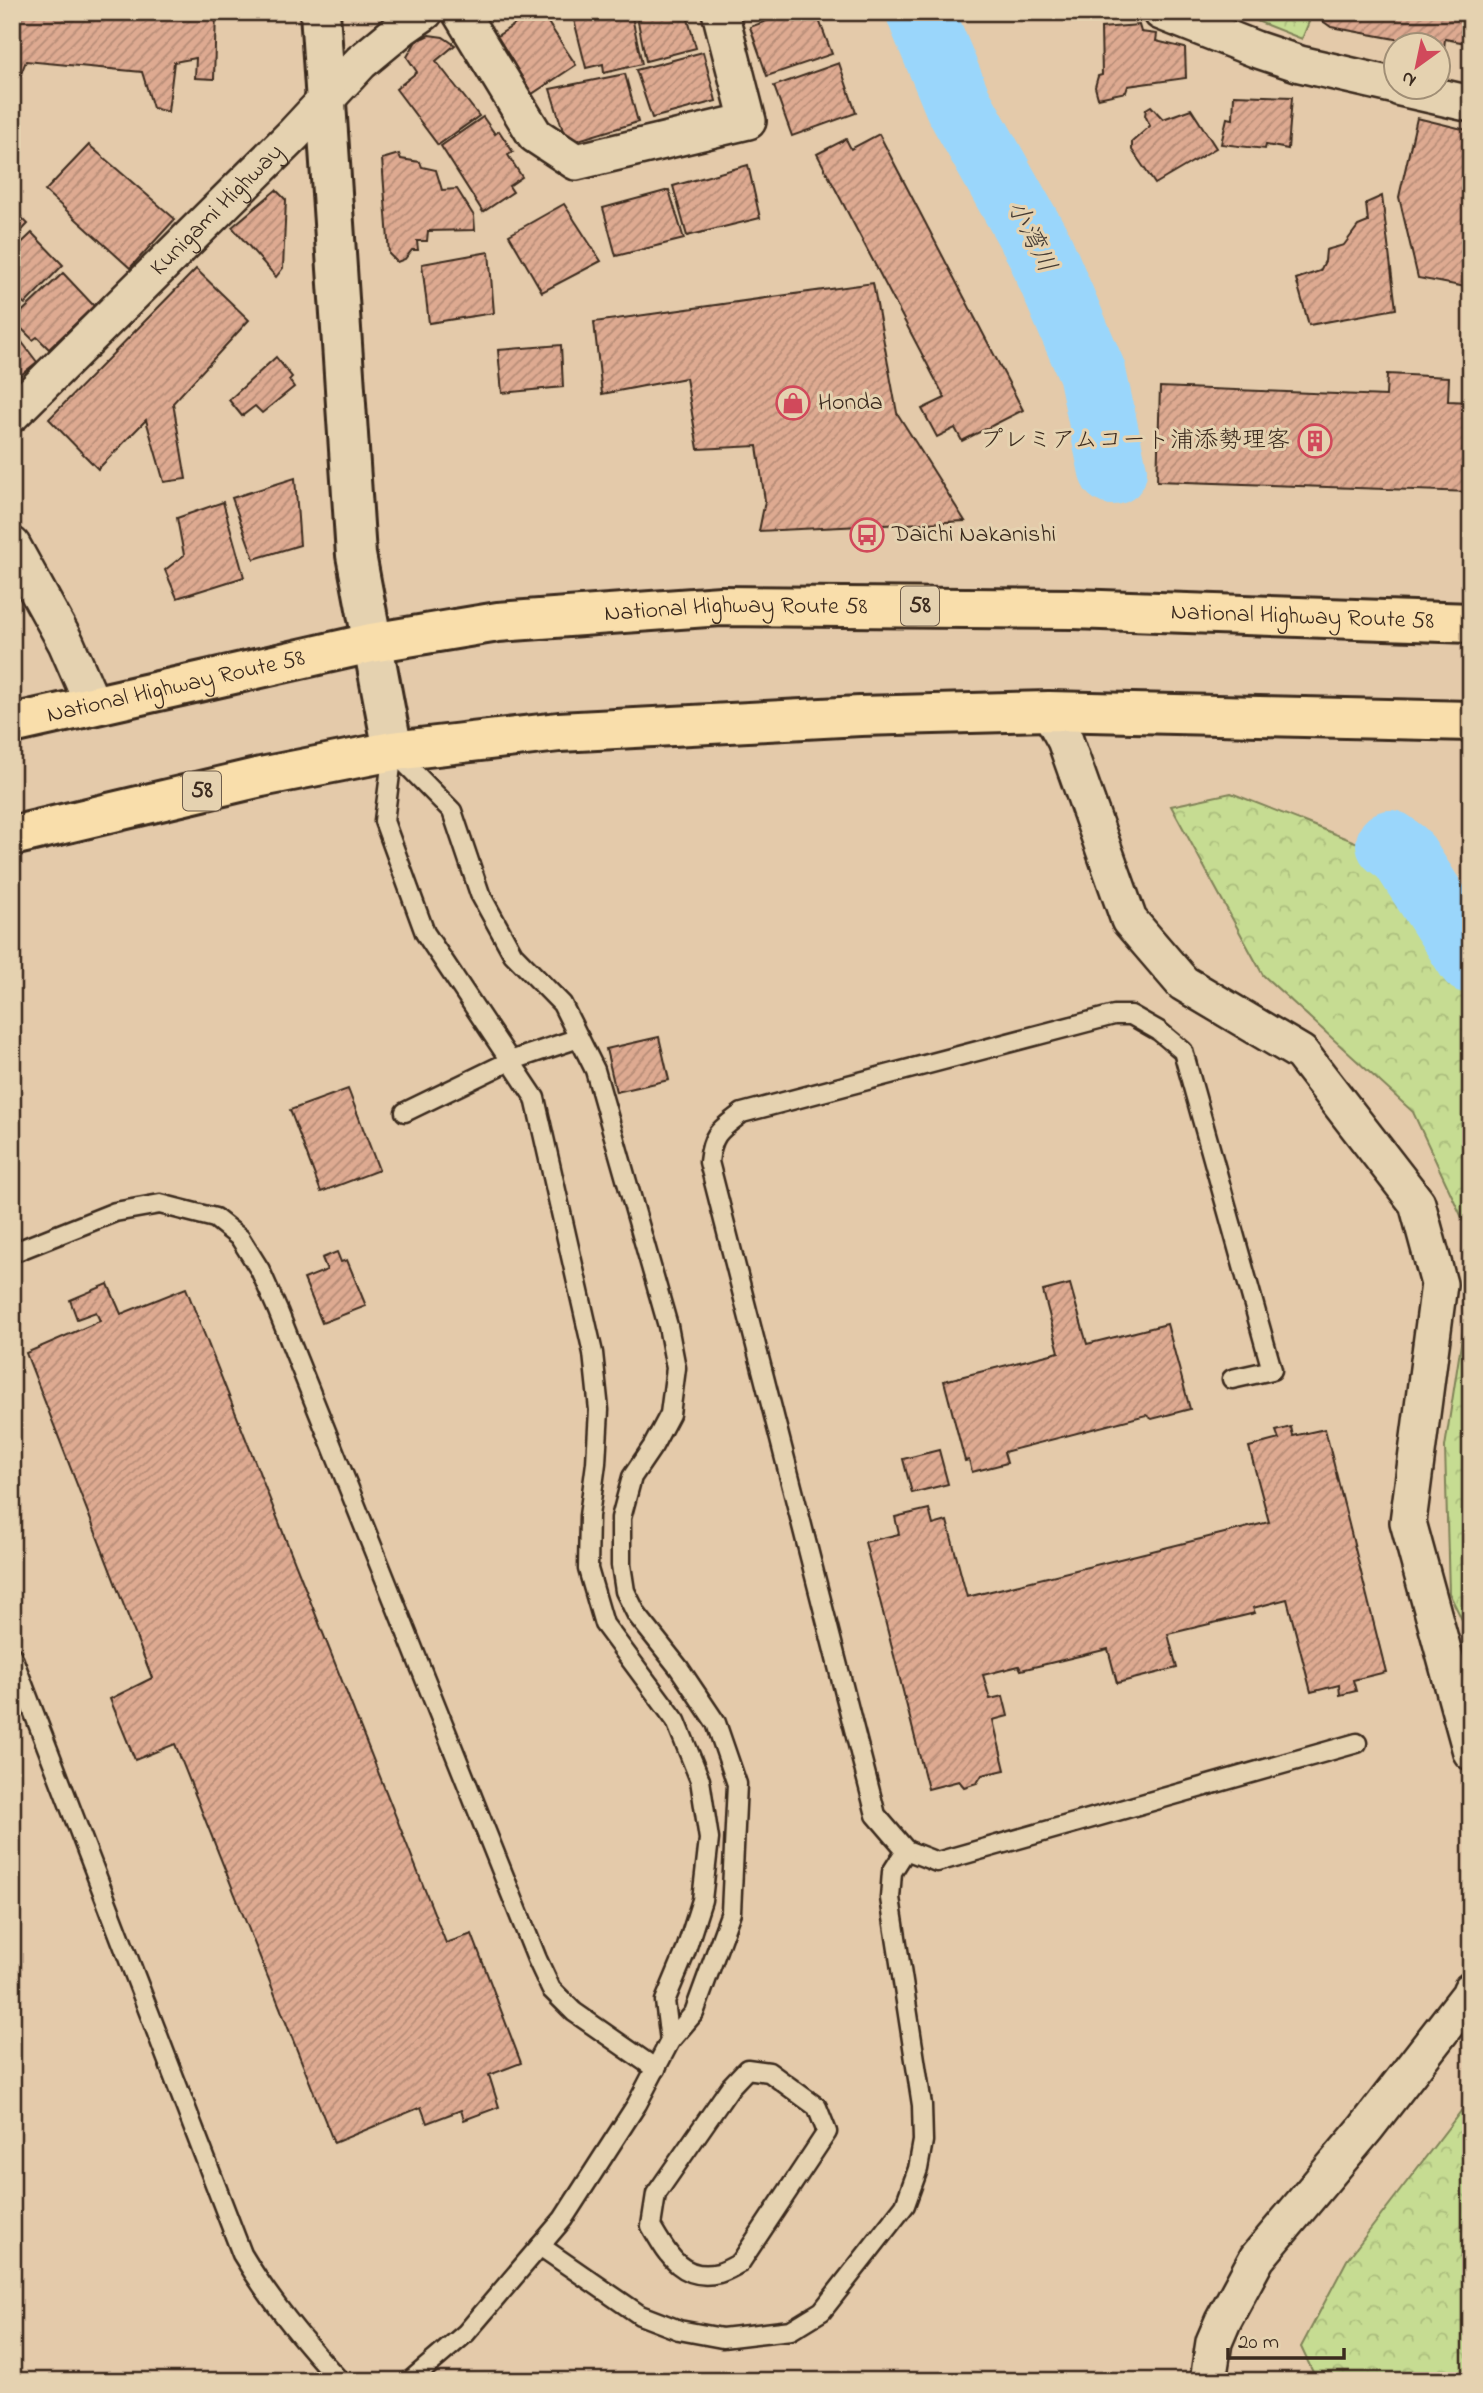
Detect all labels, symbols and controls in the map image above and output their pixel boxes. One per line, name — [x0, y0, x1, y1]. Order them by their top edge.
north arrow — [1382, 32, 1452, 102]
text: N — [1396, 63, 1422, 93]
street label: Kunigami Highway — [142, 136, 292, 285]
water label: 小湾川 — [995, 194, 1065, 280]
shop icon: Honda — [774, 384, 812, 422]
place label: Honda — [818, 386, 883, 421]
building icon: プレミアムコート浦添勢理客 — [1296, 422, 1334, 460]
place label: プレミアムコート浦添勢理客 — [979, 424, 1290, 459]
bus stop icon: Daichi Nakanishi — [848, 516, 886, 554]
place label: Daichi Nakanishi — [891, 518, 1056, 553]
road number: 58 — [901, 586, 939, 626]
street label: National Highway Route 58 — [603, 589, 868, 632]
street label: National Highway Route 58 — [1170, 595, 1435, 639]
street label: National Highway Route 58 — [43, 641, 308, 733]
road number: 58 — [183, 772, 221, 810]
scale bar — [1228, 2316, 1343, 2360]
text: 20 m — [1238, 2328, 1279, 2358]

